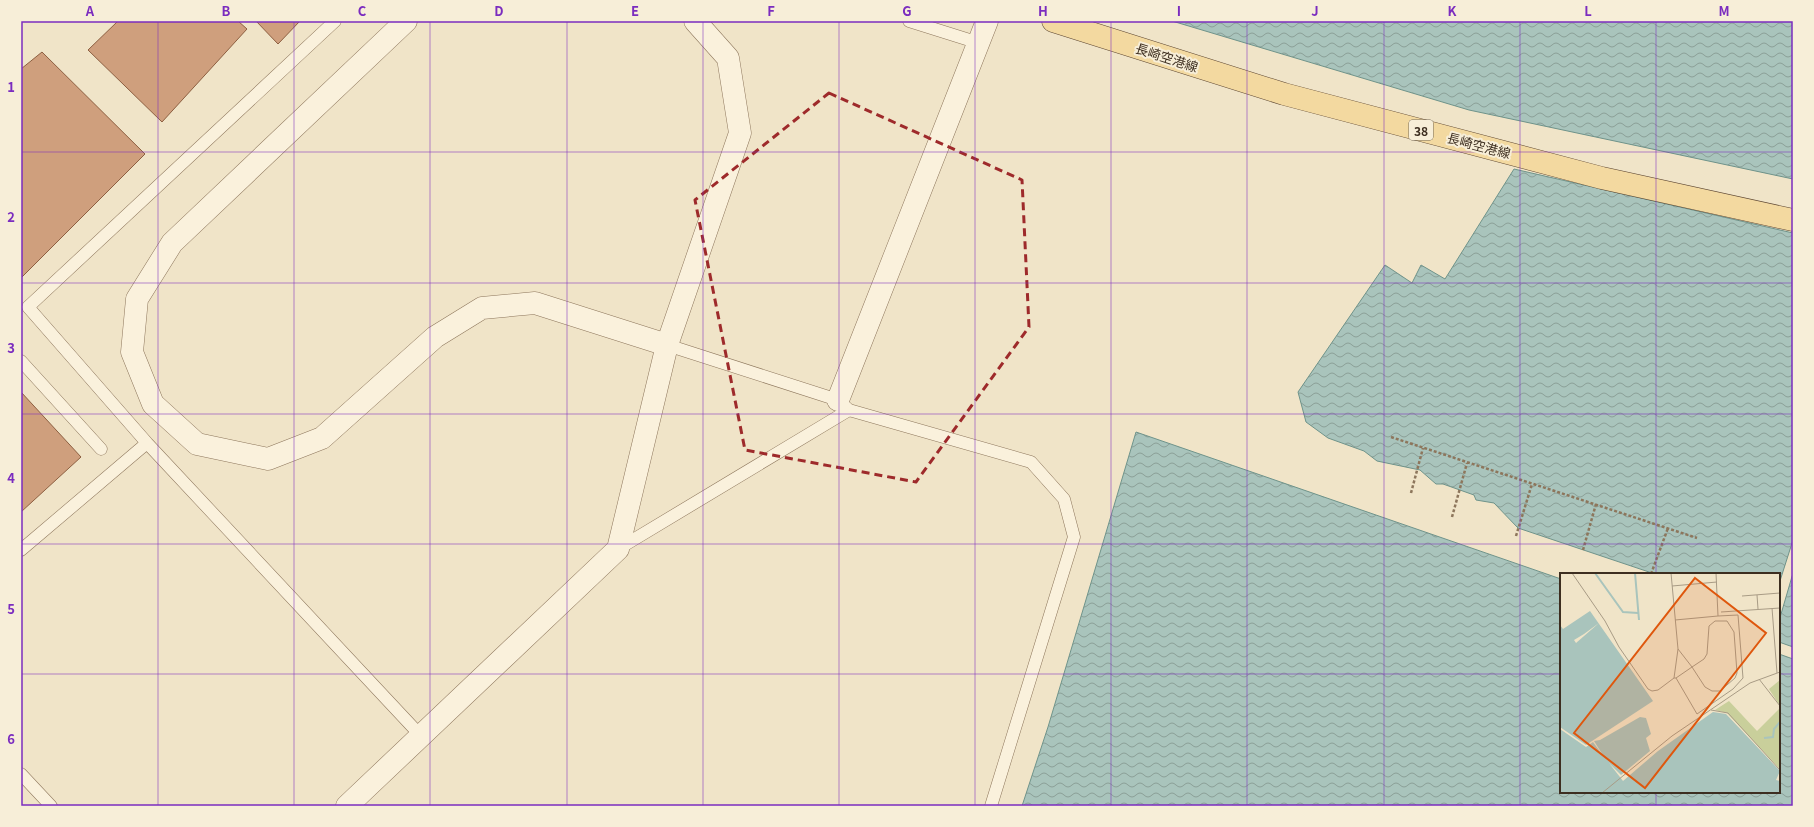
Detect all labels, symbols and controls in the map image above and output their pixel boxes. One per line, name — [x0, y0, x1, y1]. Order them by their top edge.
text: A — [85, 1, 95, 20]
text: B — [222, 1, 231, 20]
text: C — [358, 1, 367, 20]
text: D — [494, 1, 504, 20]
text: E — [631, 1, 639, 20]
text: F — [767, 1, 775, 20]
text: G — [902, 1, 912, 20]
text: H — [1038, 1, 1048, 20]
text: I — [1177, 1, 1181, 20]
text: J — [1311, 1, 1319, 20]
text: K — [1448, 1, 1457, 20]
text: L — [1584, 1, 1592, 20]
text: M — [1718, 1, 1730, 20]
street label: 長崎空港線 — [1133, 38, 1201, 76]
text: 1 — [7, 77, 15, 96]
road number: 38 — [1409, 120, 1433, 140]
street label: 長崎空港線 — [1445, 127, 1513, 163]
text: 2 — [7, 207, 15, 226]
text: 3 — [7, 338, 15, 357]
text: 4 — [7, 468, 15, 487]
inset map — [1560, 573, 1780, 793]
text: 5 — [7, 599, 15, 618]
text: 6 — [7, 729, 15, 748]

